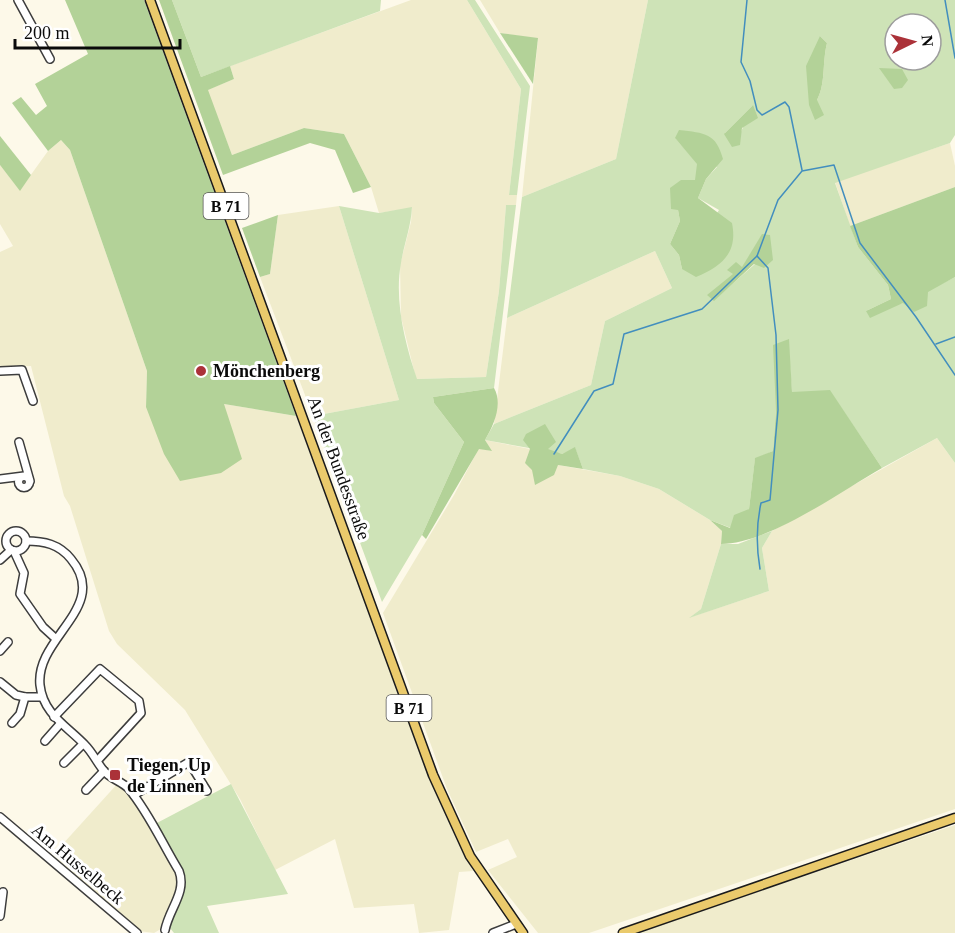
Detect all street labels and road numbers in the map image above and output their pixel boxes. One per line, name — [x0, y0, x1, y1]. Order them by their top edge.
road number: B 71 — [204, 193, 248, 219]
street label: An der Bundesstraße — [304, 394, 374, 542]
road number: B 71 — [386, 695, 432, 721]
street label: Am Husselbeck — [28, 820, 128, 908]

